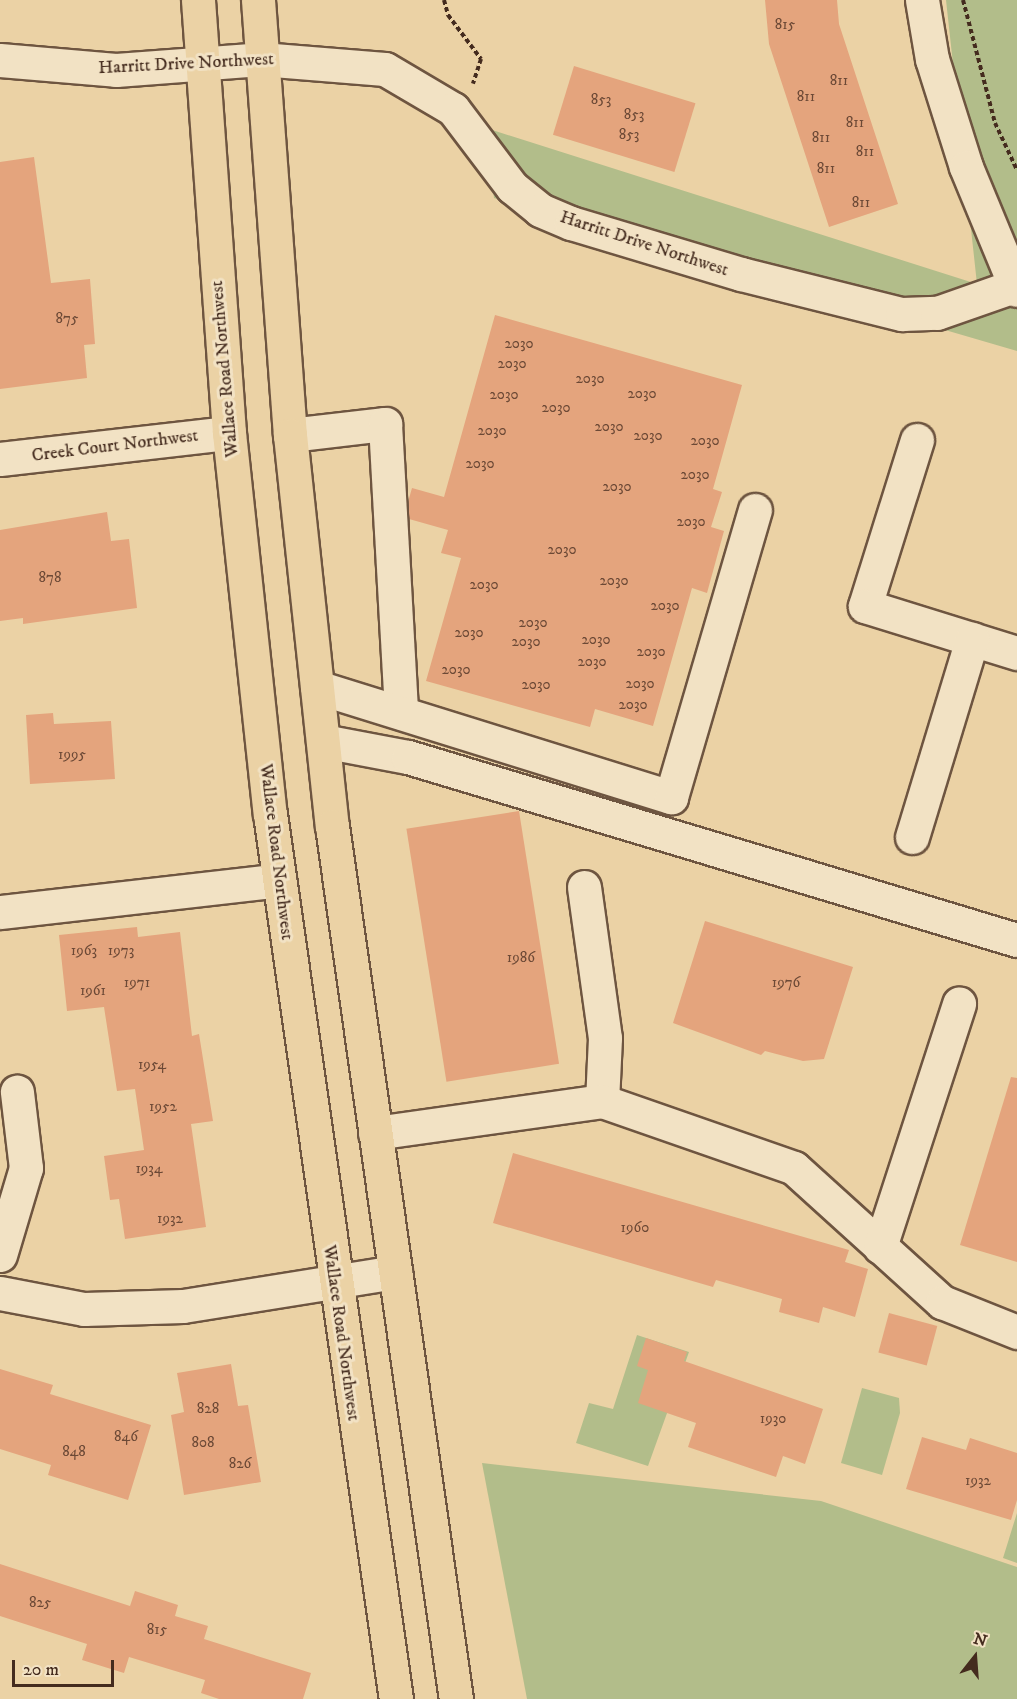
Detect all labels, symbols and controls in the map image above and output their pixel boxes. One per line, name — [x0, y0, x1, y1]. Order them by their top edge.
house number: 815 — [775, 16, 795, 34]
street label: Harritt Drive Northwest — [98, 49, 274, 79]
house number: 811 — [830, 72, 848, 90]
house number: 811 — [797, 88, 815, 106]
house number: 853 — [591, 91, 611, 109]
house number: 853 — [624, 106, 644, 124]
house number: 811 — [846, 114, 864, 132]
house number: 853 — [619, 126, 639, 144]
house number: 811 — [812, 129, 830, 147]
house number: 811 — [856, 143, 874, 161]
house number: 811 — [817, 160, 835, 178]
house number: 811 — [852, 194, 870, 212]
street label: Harritt Drive Northwest — [557, 207, 731, 281]
street label: Wallace Road Northwest — [207, 280, 243, 458]
house number: 875 — [56, 310, 78, 328]
house number: 2030 — [504, 335, 534, 353]
house number: 2030 — [497, 355, 527, 373]
house number: 2030 — [575, 370, 605, 388]
house number: 2030 — [627, 385, 657, 403]
house number: 2030 — [489, 386, 519, 404]
house number: 2030 — [541, 399, 571, 417]
house number: 2030 — [594, 418, 624, 436]
house number: 2030 — [477, 422, 507, 440]
street label: Creek Court Northwest — [31, 425, 199, 467]
house number: 2030 — [633, 427, 663, 445]
house number: 2030 — [690, 432, 720, 450]
house number: 2030 — [465, 455, 495, 473]
house number: 2030 — [680, 466, 710, 484]
house number: 2030 — [602, 478, 632, 496]
house number: 2030 — [676, 513, 706, 531]
house number: 2030 — [547, 541, 577, 559]
house number: 878 — [39, 569, 61, 587]
house number: 2030 — [599, 572, 629, 590]
house number: 2030 — [469, 576, 499, 594]
house number: 2030 — [650, 597, 680, 615]
house number: 2030 — [518, 614, 548, 632]
house number: 2030 — [454, 624, 484, 642]
house number: 2030 — [581, 631, 611, 649]
house number: 2030 — [511, 633, 541, 651]
house number: 2030 — [636, 643, 666, 661]
house number: 2030 — [577, 653, 607, 671]
house number: 2030 — [441, 661, 471, 679]
house number: 2030 — [625, 675, 655, 693]
house number: 2030 — [521, 676, 551, 694]
house number: 2030 — [618, 696, 648, 714]
house number: 1995 — [58, 746, 86, 764]
street label: Wallace Road Northwest — [254, 763, 298, 941]
house number: 1963 — [71, 942, 97, 960]
house number: 1973 — [108, 942, 134, 960]
house number: 1986 — [507, 949, 535, 967]
house number: 1971 — [124, 974, 150, 992]
house number: 1976 — [772, 974, 800, 992]
house number: 1961 — [80, 982, 106, 1000]
house number: 1954 — [138, 1056, 166, 1074]
house number: 1952 — [149, 1098, 177, 1116]
house number: 1934 — [135, 1160, 163, 1178]
house number: 1932 — [157, 1210, 183, 1228]
house number: 1960 — [621, 1219, 649, 1237]
street label: Wallace Road Northwest — [318, 1244, 364, 1422]
house number: 828 — [197, 1400, 219, 1418]
house number: 1930 — [760, 1410, 786, 1428]
house number: 846 — [114, 1428, 138, 1446]
house number: 808 — [191, 1434, 215, 1452]
house number: 848 — [62, 1443, 86, 1461]
house number: 826 — [229, 1455, 251, 1473]
house number: 1932 — [965, 1472, 991, 1490]
house number: 825 — [29, 1594, 51, 1612]
house number: 815 — [147, 1621, 167, 1639]
north arrow — [945, 1627, 1005, 1687]
text: N — [971, 1628, 989, 1651]
scale bar — [15, 1648, 117, 1686]
text: 20 m — [23, 1659, 59, 1681]

